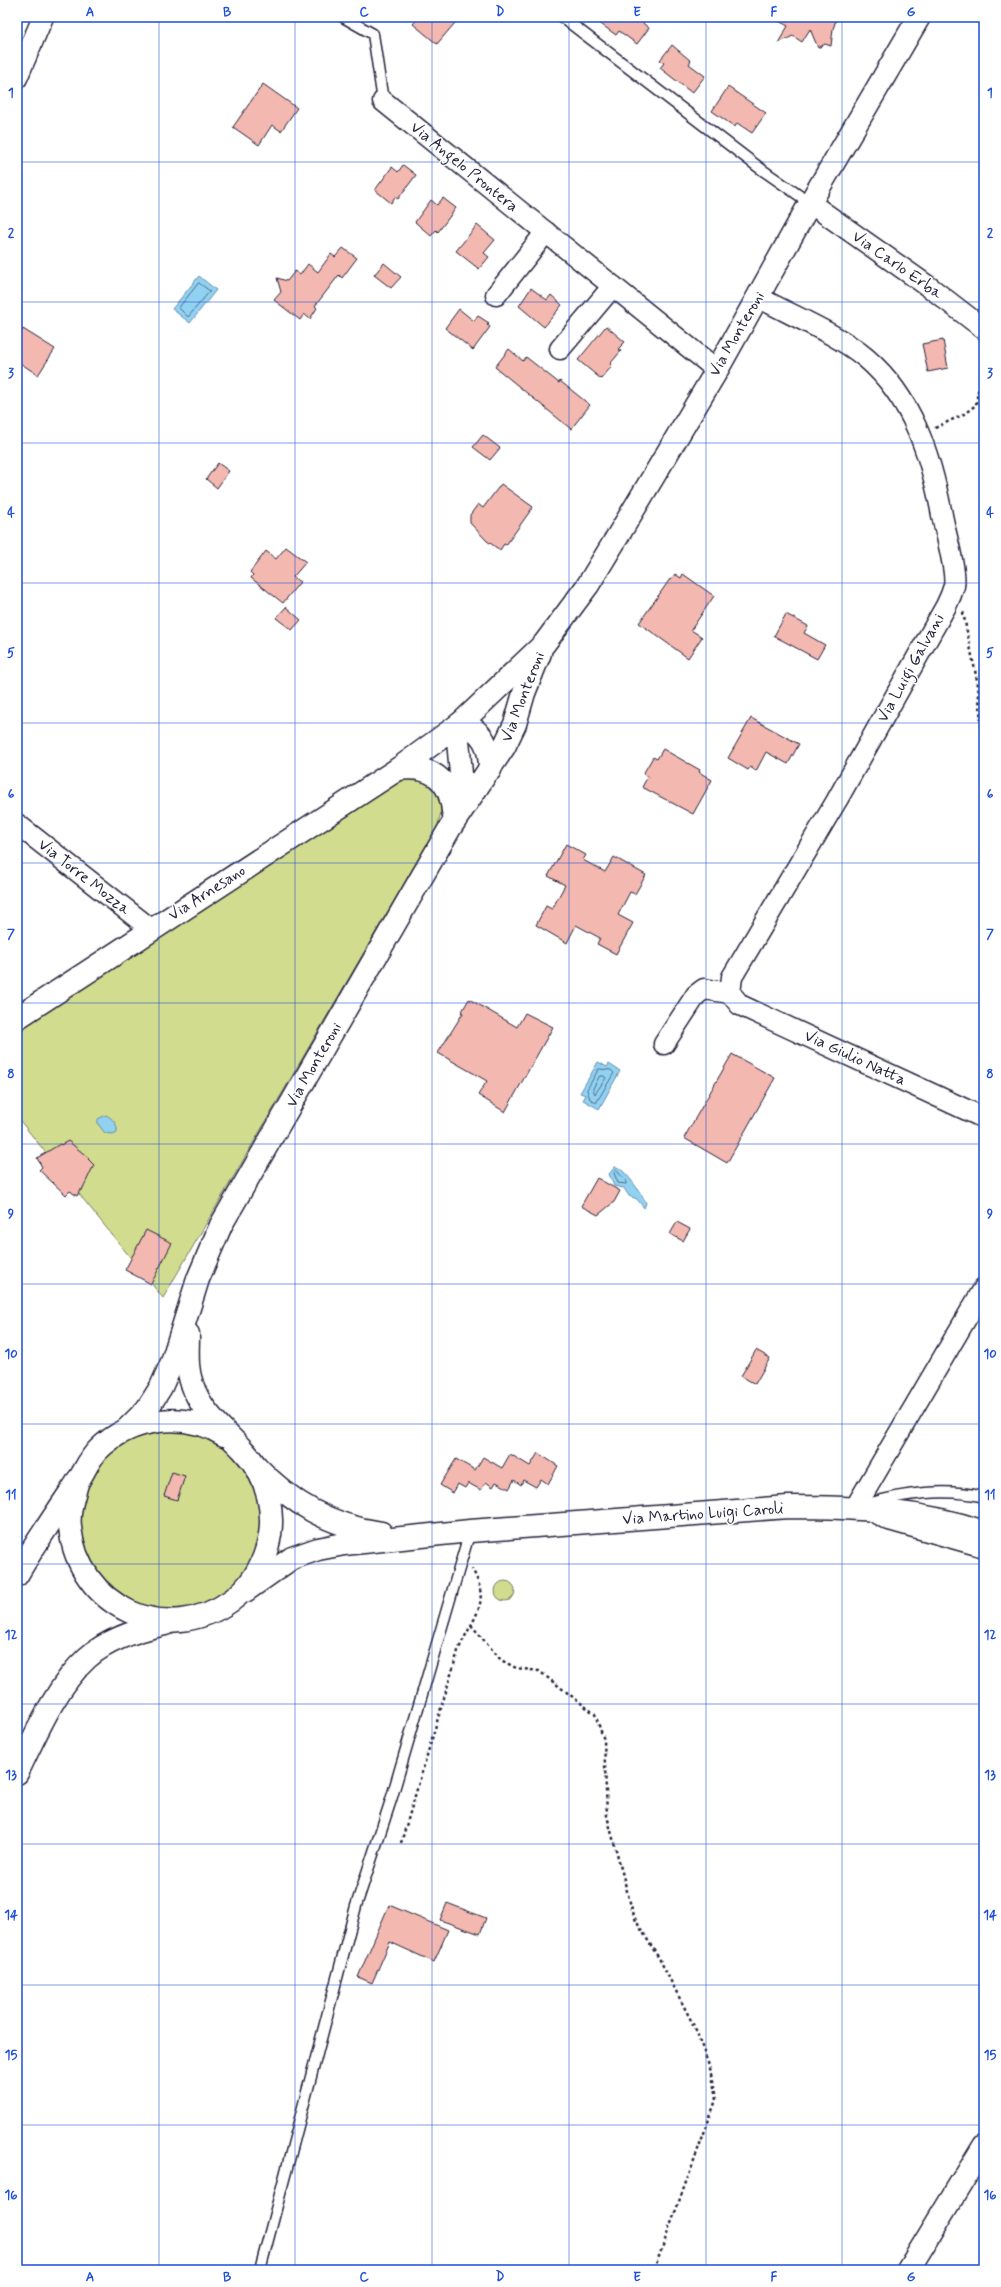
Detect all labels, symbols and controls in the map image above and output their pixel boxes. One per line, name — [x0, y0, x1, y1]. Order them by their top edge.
text: A — [86, 4, 94, 21]
text: B — [223, 4, 232, 21]
text: C — [359, 4, 369, 21]
text: D — [496, 4, 505, 21]
text: E — [633, 4, 641, 21]
text: F — [771, 4, 778, 21]
text: G — [907, 4, 916, 21]
text: 1 — [8, 85, 14, 102]
text: 1 — [987, 85, 993, 102]
street label: Via Angelo Prontera — [405, 117, 522, 218]
text: 2 — [8, 225, 15, 242]
text: 2 — [987, 225, 994, 242]
street label: Via Carlo Erba — [848, 226, 946, 304]
street label: Via Monteroni — [704, 287, 770, 380]
text: 3 — [8, 365, 14, 382]
text: 3 — [987, 365, 993, 382]
text: 4 — [7, 505, 15, 522]
text: 4 — [986, 505, 994, 522]
street label: Via Luigi Galvani — [872, 610, 950, 727]
text: 5 — [7, 645, 15, 662]
text: 5 — [986, 645, 994, 662]
street label: Via Monteroni — [496, 649, 550, 745]
text: 6 — [8, 786, 15, 803]
text: 6 — [987, 786, 994, 803]
street label: Via Torre Mozza — [33, 834, 135, 920]
street label: Via Arnesano — [164, 860, 250, 926]
text: 7 — [7, 926, 15, 943]
text: 7 — [986, 926, 994, 943]
street label: Via Monteroni — [281, 1018, 347, 1111]
street label: Via Giulio Natta — [801, 1025, 909, 1091]
text: 8 — [7, 1066, 15, 1083]
text: 8 — [986, 1066, 994, 1083]
text: 9 — [8, 1206, 15, 1223]
text: 9 — [987, 1206, 994, 1223]
text: 10 — [4, 1346, 18, 1363]
text: 10 — [983, 1346, 997, 1363]
text: 11 — [5, 1487, 17, 1504]
text: 11 — [984, 1487, 996, 1504]
street label: Via Martino Luigi Caroli — [622, 1498, 784, 1531]
text: 12 — [5, 1627, 17, 1644]
text: 12 — [984, 1627, 996, 1644]
text: 13 — [5, 1767, 17, 1784]
text: 13 — [984, 1767, 996, 1784]
text: 14 — [4, 1907, 18, 1924]
text: 14 — [983, 1907, 997, 1924]
text: 15 — [5, 2047, 17, 2064]
text: 15 — [984, 2047, 996, 2064]
text: 16 — [4, 2187, 18, 2204]
text: 16 — [983, 2187, 997, 2204]
text: A — [86, 2269, 94, 2286]
text: B — [223, 2269, 232, 2286]
text: C — [359, 2269, 369, 2286]
text: D — [496, 2269, 505, 2286]
text: E — [633, 2269, 641, 2286]
text: F — [771, 2269, 778, 2286]
text: G — [907, 2269, 916, 2286]

